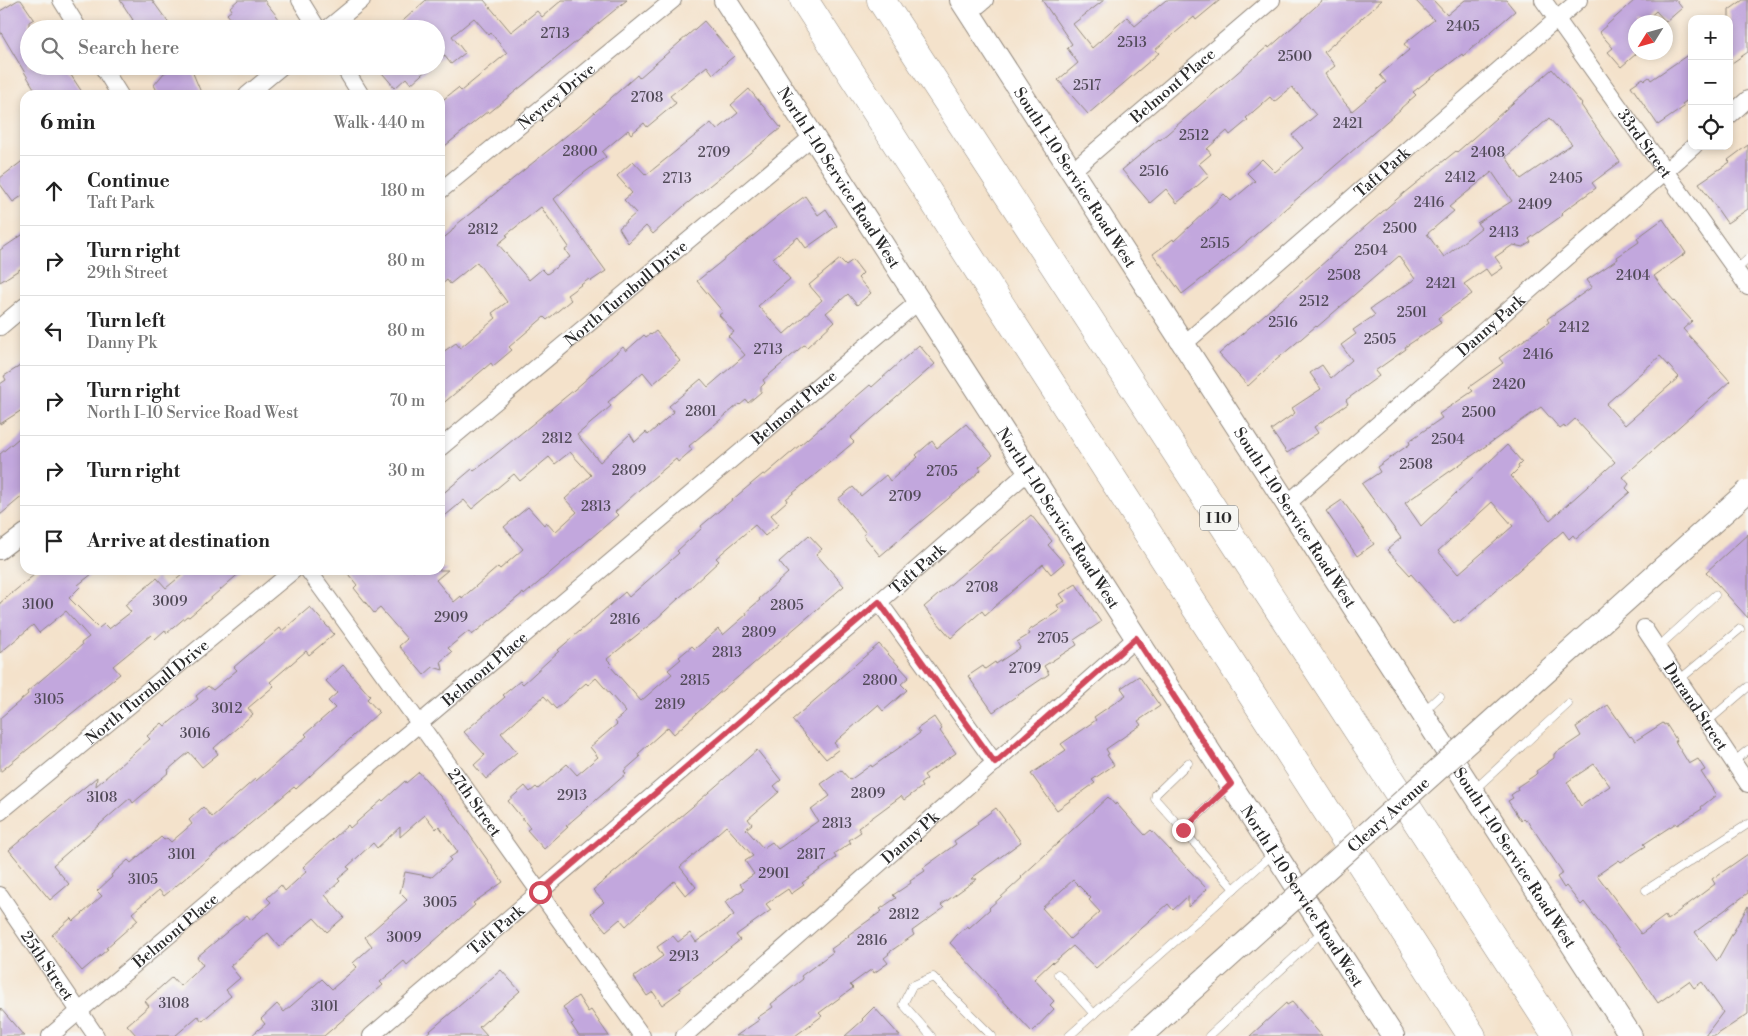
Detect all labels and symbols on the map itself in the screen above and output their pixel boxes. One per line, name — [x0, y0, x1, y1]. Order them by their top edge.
north arrow — [1628, 15, 1673, 60]
house number: 2405 — [1446, 18, 1480, 36]
house number: 2713 — [540, 25, 570, 43]
house number: 2513 — [1117, 34, 1147, 52]
street label: Belmont Place — [1126, 44, 1220, 129]
house number: 2500 — [1278, 48, 1312, 66]
street label: Neyrey Drive — [514, 59, 599, 134]
house number: 2517 — [1073, 77, 1101, 95]
street label: North I-10 Service Road West — [773, 83, 905, 273]
street label: South I-10 Service Road West — [1009, 84, 1141, 272]
house number: 2708 — [631, 89, 663, 107]
street label: 33rd Street — [1613, 105, 1676, 183]
house number: 2421 — [1333, 115, 1363, 133]
house number: 2512 — [1179, 127, 1209, 145]
street label: Taft Park — [1350, 142, 1415, 202]
house number: 2800 — [562, 143, 598, 161]
house number: 2709 — [698, 144, 730, 162]
house number: 2408 — [1471, 144, 1505, 162]
house number: 2516 — [1139, 163, 1169, 181]
house number: 2412 — [1445, 169, 1475, 187]
house number: 2713 — [662, 170, 692, 188]
house number: 2405 — [1549, 170, 1583, 188]
house number: 2416 — [1414, 194, 1445, 212]
house number: 2409 — [1518, 196, 1552, 214]
house number: 2500 — [1383, 220, 1417, 238]
house number: 2812 — [468, 221, 498, 239]
house number: 2413 — [1489, 224, 1519, 242]
house number: 2515 — [1200, 235, 1230, 253]
street label: North Turnbull Drive — [561, 236, 692, 351]
house number: 2504 — [1354, 242, 1388, 260]
house number: 2508 — [1327, 267, 1361, 285]
house number: 2404 — [1616, 267, 1650, 285]
house number: 2421 — [1426, 275, 1456, 293]
street label: Danny Park — [1453, 289, 1530, 361]
house number: 2512 — [1299, 293, 1329, 311]
house number: 2501 — [1397, 304, 1427, 322]
house number: 2516 — [1268, 314, 1298, 332]
house number: 2412 — [1559, 319, 1589, 337]
house number: 2505 — [1364, 331, 1397, 349]
house number: 2713 — [753, 341, 783, 359]
house number: 2416 — [1523, 346, 1554, 364]
street label: Belmont Place — [747, 366, 841, 450]
house number: 2420 — [1492, 376, 1526, 394]
house number: 2801 — [685, 403, 717, 421]
house number: 2500 — [1462, 404, 1496, 422]
street label: North I-10 Service Road West — [992, 424, 1124, 613]
street label: South I-10 Service Road West — [1229, 424, 1361, 612]
house number: 2812 — [542, 430, 572, 448]
house number: 2504 — [1431, 431, 1465, 449]
house number: 2508 — [1399, 456, 1433, 474]
house number: 2809 — [612, 462, 646, 480]
house number: 2705 — [926, 463, 958, 481]
house number: 2709 — [889, 488, 921, 506]
house number: 2813 — [581, 498, 611, 516]
road number: I 10 — [1200, 506, 1238, 530]
street label: Taft Park — [886, 539, 951, 599]
house number: 2708 — [966, 579, 998, 597]
house number: 3009 — [153, 593, 187, 611]
house number: 3100 — [22, 596, 54, 614]
house number: 2805 — [770, 597, 804, 615]
house number: 2909 — [434, 609, 468, 627]
house number: 2816 — [610, 611, 641, 629]
house number: 2809 — [742, 624, 776, 642]
street label: Belmont Place — [438, 628, 532, 712]
house number: 2705 — [1037, 630, 1069, 648]
street label: North Turnbull Drive — [81, 635, 213, 749]
house number: 2813 — [712, 644, 742, 662]
street label: Durand Street — [1659, 659, 1732, 755]
house number: 2709 — [1009, 660, 1041, 678]
house number: 2815 — [680, 672, 710, 690]
house number: 2800 — [862, 672, 898, 690]
house number: 3105 — [34, 691, 64, 709]
house number: 2819 — [655, 696, 685, 714]
house number: 3012 — [212, 700, 242, 718]
house number: 3016 — [180, 725, 211, 743]
street label: 27th Street — [443, 764, 506, 841]
street label: South I-10 Service Road West — [1449, 764, 1581, 952]
street label: Cleary Avenue — [1344, 773, 1434, 857]
house number: 2809 — [851, 785, 885, 803]
house number: 2913 — [557, 787, 587, 805]
house number: 3108 — [87, 789, 117, 807]
street label: North I-10 Service Road West — [1236, 802, 1368, 991]
street label: Danny Pk — [878, 806, 945, 868]
house number: 2813 — [822, 815, 852, 833]
route end — [1172, 819, 1195, 842]
house number: 3101 — [168, 846, 196, 864]
house number: 2817 — [797, 846, 825, 864]
house number: 2901 — [758, 865, 790, 883]
house number: 3105 — [128, 871, 158, 889]
route start — [529, 881, 552, 904]
street label: Belmont Place — [128, 889, 223, 973]
house number: 3005 — [423, 894, 457, 912]
street label: Taft Park — [464, 900, 530, 960]
house number: 2812 — [889, 906, 919, 924]
street label: 25th Street — [16, 927, 78, 1005]
house number: 3009 — [387, 929, 421, 947]
house number: 2816 — [857, 932, 888, 950]
house number: 2913 — [669, 948, 699, 966]
house number: 3108 — [159, 995, 189, 1013]
house number: 3101 — [311, 998, 339, 1016]

